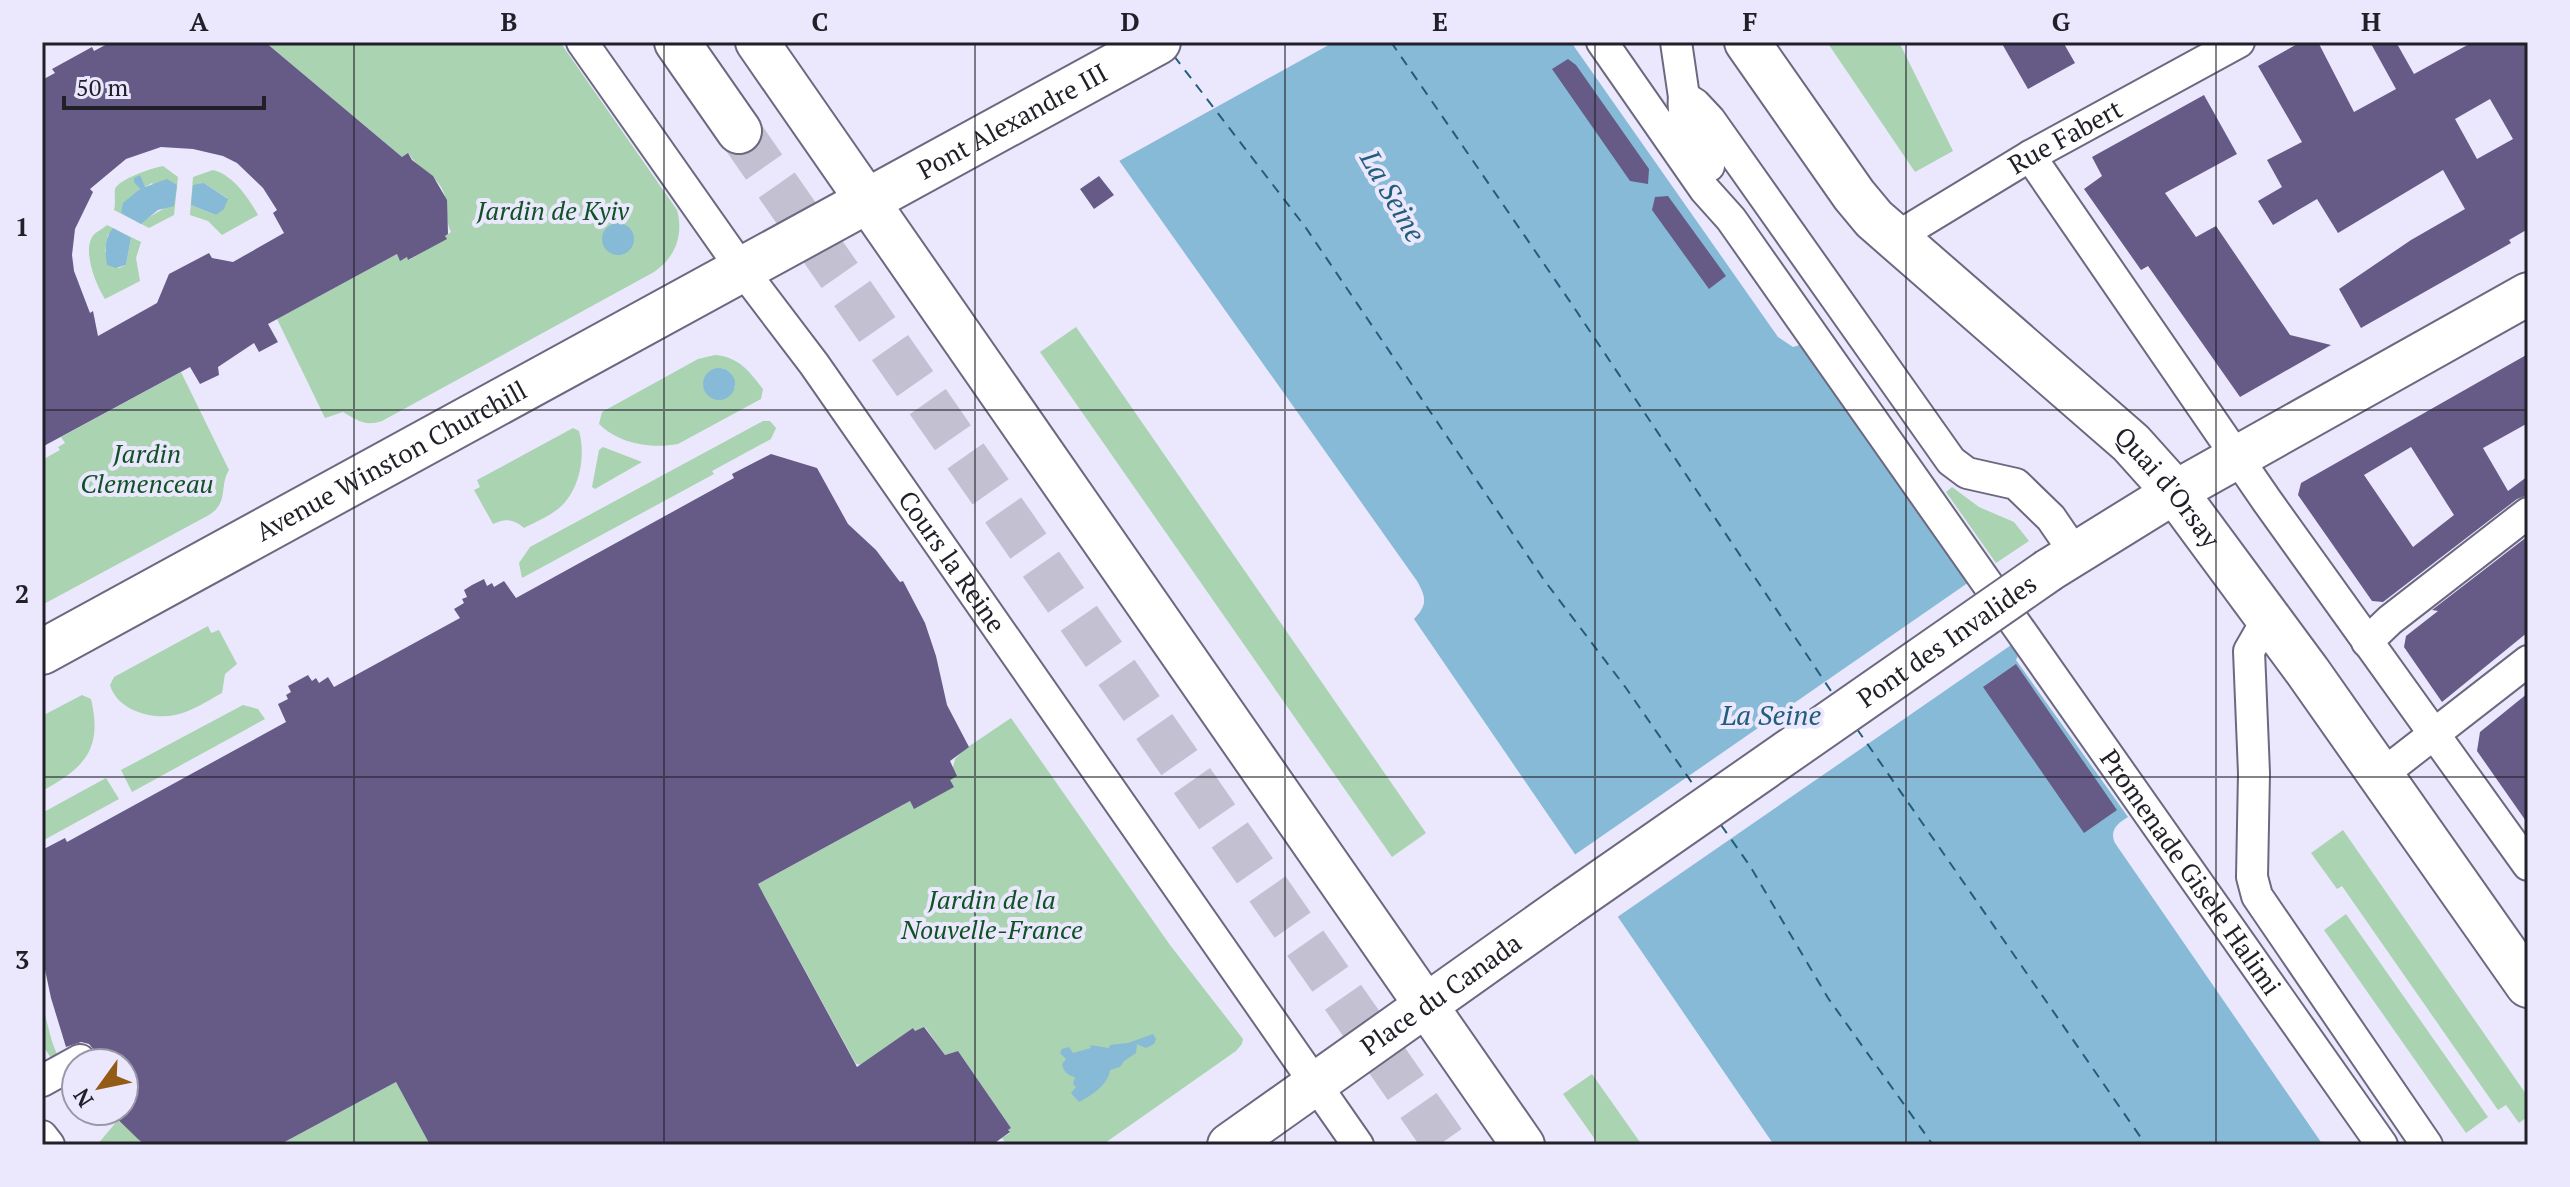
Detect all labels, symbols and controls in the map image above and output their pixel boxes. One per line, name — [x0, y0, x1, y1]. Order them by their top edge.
text: A — [190, 4, 209, 38]
text: B — [501, 4, 517, 38]
text: C — [812, 4, 828, 38]
text: D — [1120, 4, 1140, 38]
text: E — [1432, 4, 1448, 38]
text: F — [1743, 4, 1758, 38]
text: G — [2052, 4, 2071, 38]
text: H — [2361, 4, 2381, 38]
street label: Pont Alexandre III — [911, 55, 1113, 186]
scale bar — [64, 60, 264, 110]
text: 50 m — [76, 71, 128, 103]
street label: Rue Fabert — [2001, 91, 2128, 181]
water label: La Seine — [1352, 142, 1435, 249]
park label: Jardin de Kyiv — [476, 193, 630, 227]
text: 1 — [15, 209, 29, 243]
street label: Avenue Winston Churchill — [249, 372, 532, 548]
street label: Quai d'Orsay — [2108, 418, 2229, 555]
park label: Jardin Clemenceau — [80, 436, 214, 500]
street label: Cours la Reine — [891, 483, 1014, 639]
street label: Pont des Invalides — [1850, 566, 2043, 714]
text: 2 — [15, 576, 29, 610]
water label: La Seine — [1720, 696, 1821, 733]
street label: Promenade Gisèle Halimi — [2093, 742, 2289, 1002]
park label: Jardin de la Nouvelle-France — [900, 882, 1083, 946]
street label: Place du Canada — [1353, 925, 1528, 1062]
text: 3 — [15, 942, 29, 976]
north arrow — [60, 1047, 140, 1127]
text: N — [66, 1083, 100, 1113]

